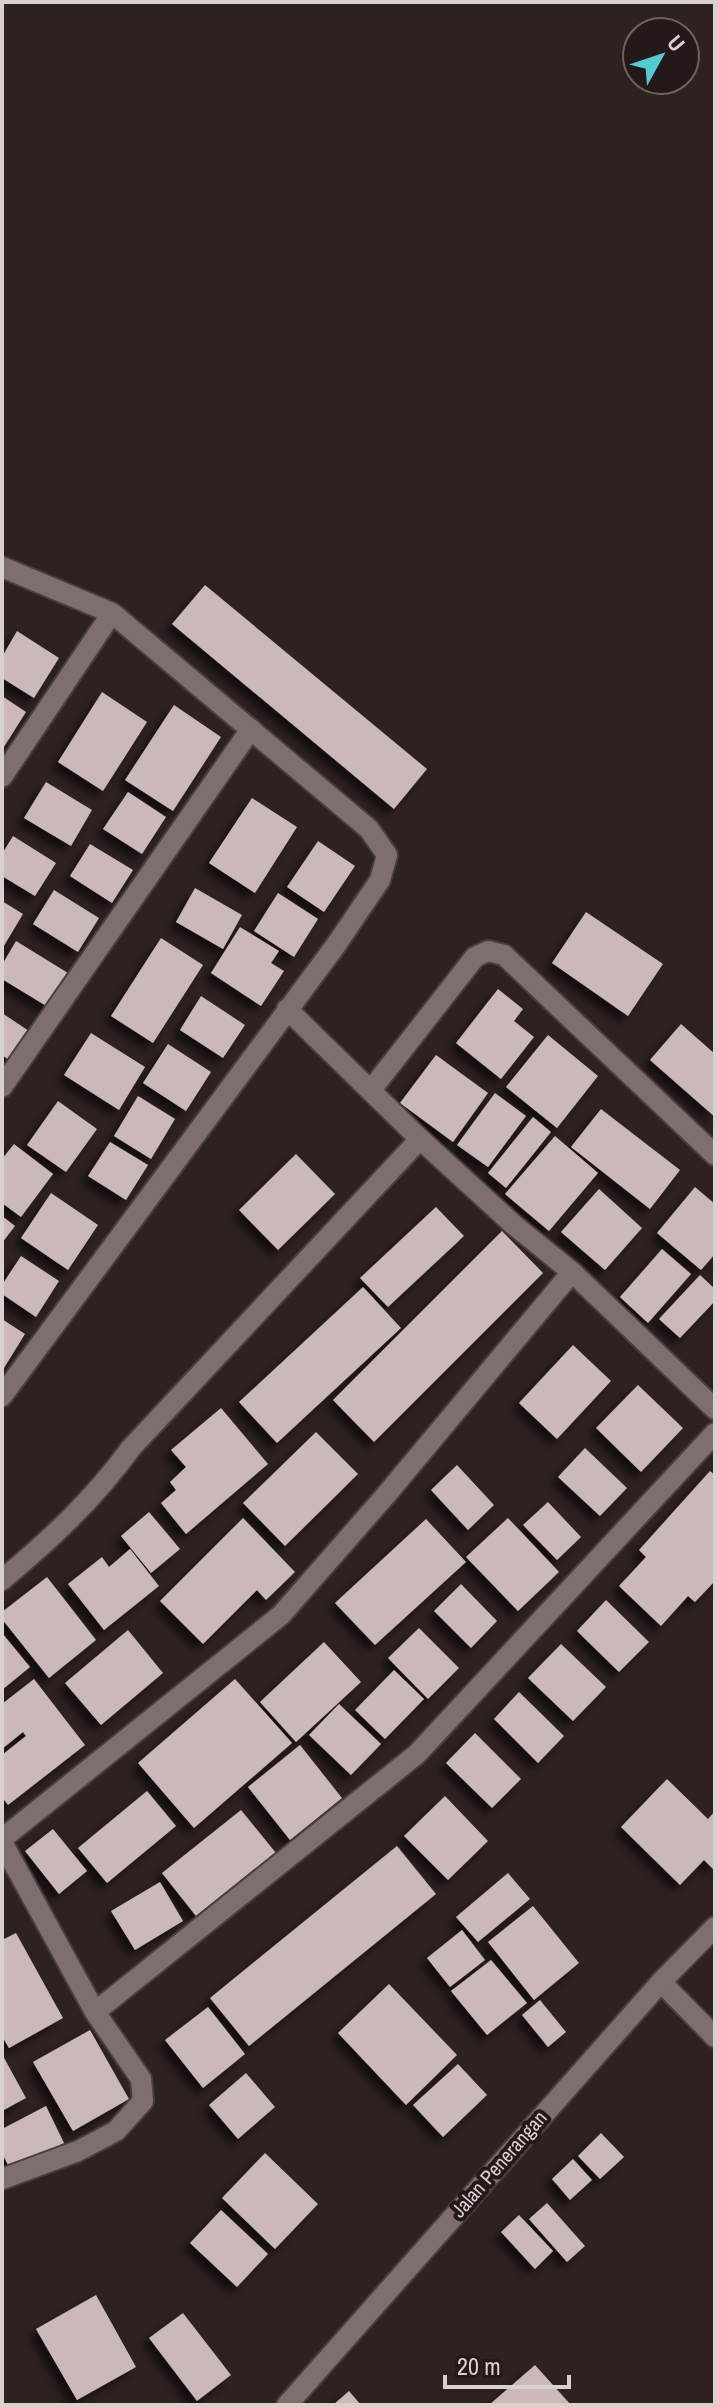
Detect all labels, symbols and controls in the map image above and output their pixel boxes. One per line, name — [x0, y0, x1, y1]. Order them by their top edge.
north arrow — [621, 16, 701, 96]
text: U — [661, 29, 692, 58]
street label: Jalan Penerangan — [445, 2105, 552, 2223]
scale bar — [445, 2339, 569, 2389]
text: 20 m — [457, 2350, 501, 2382]

